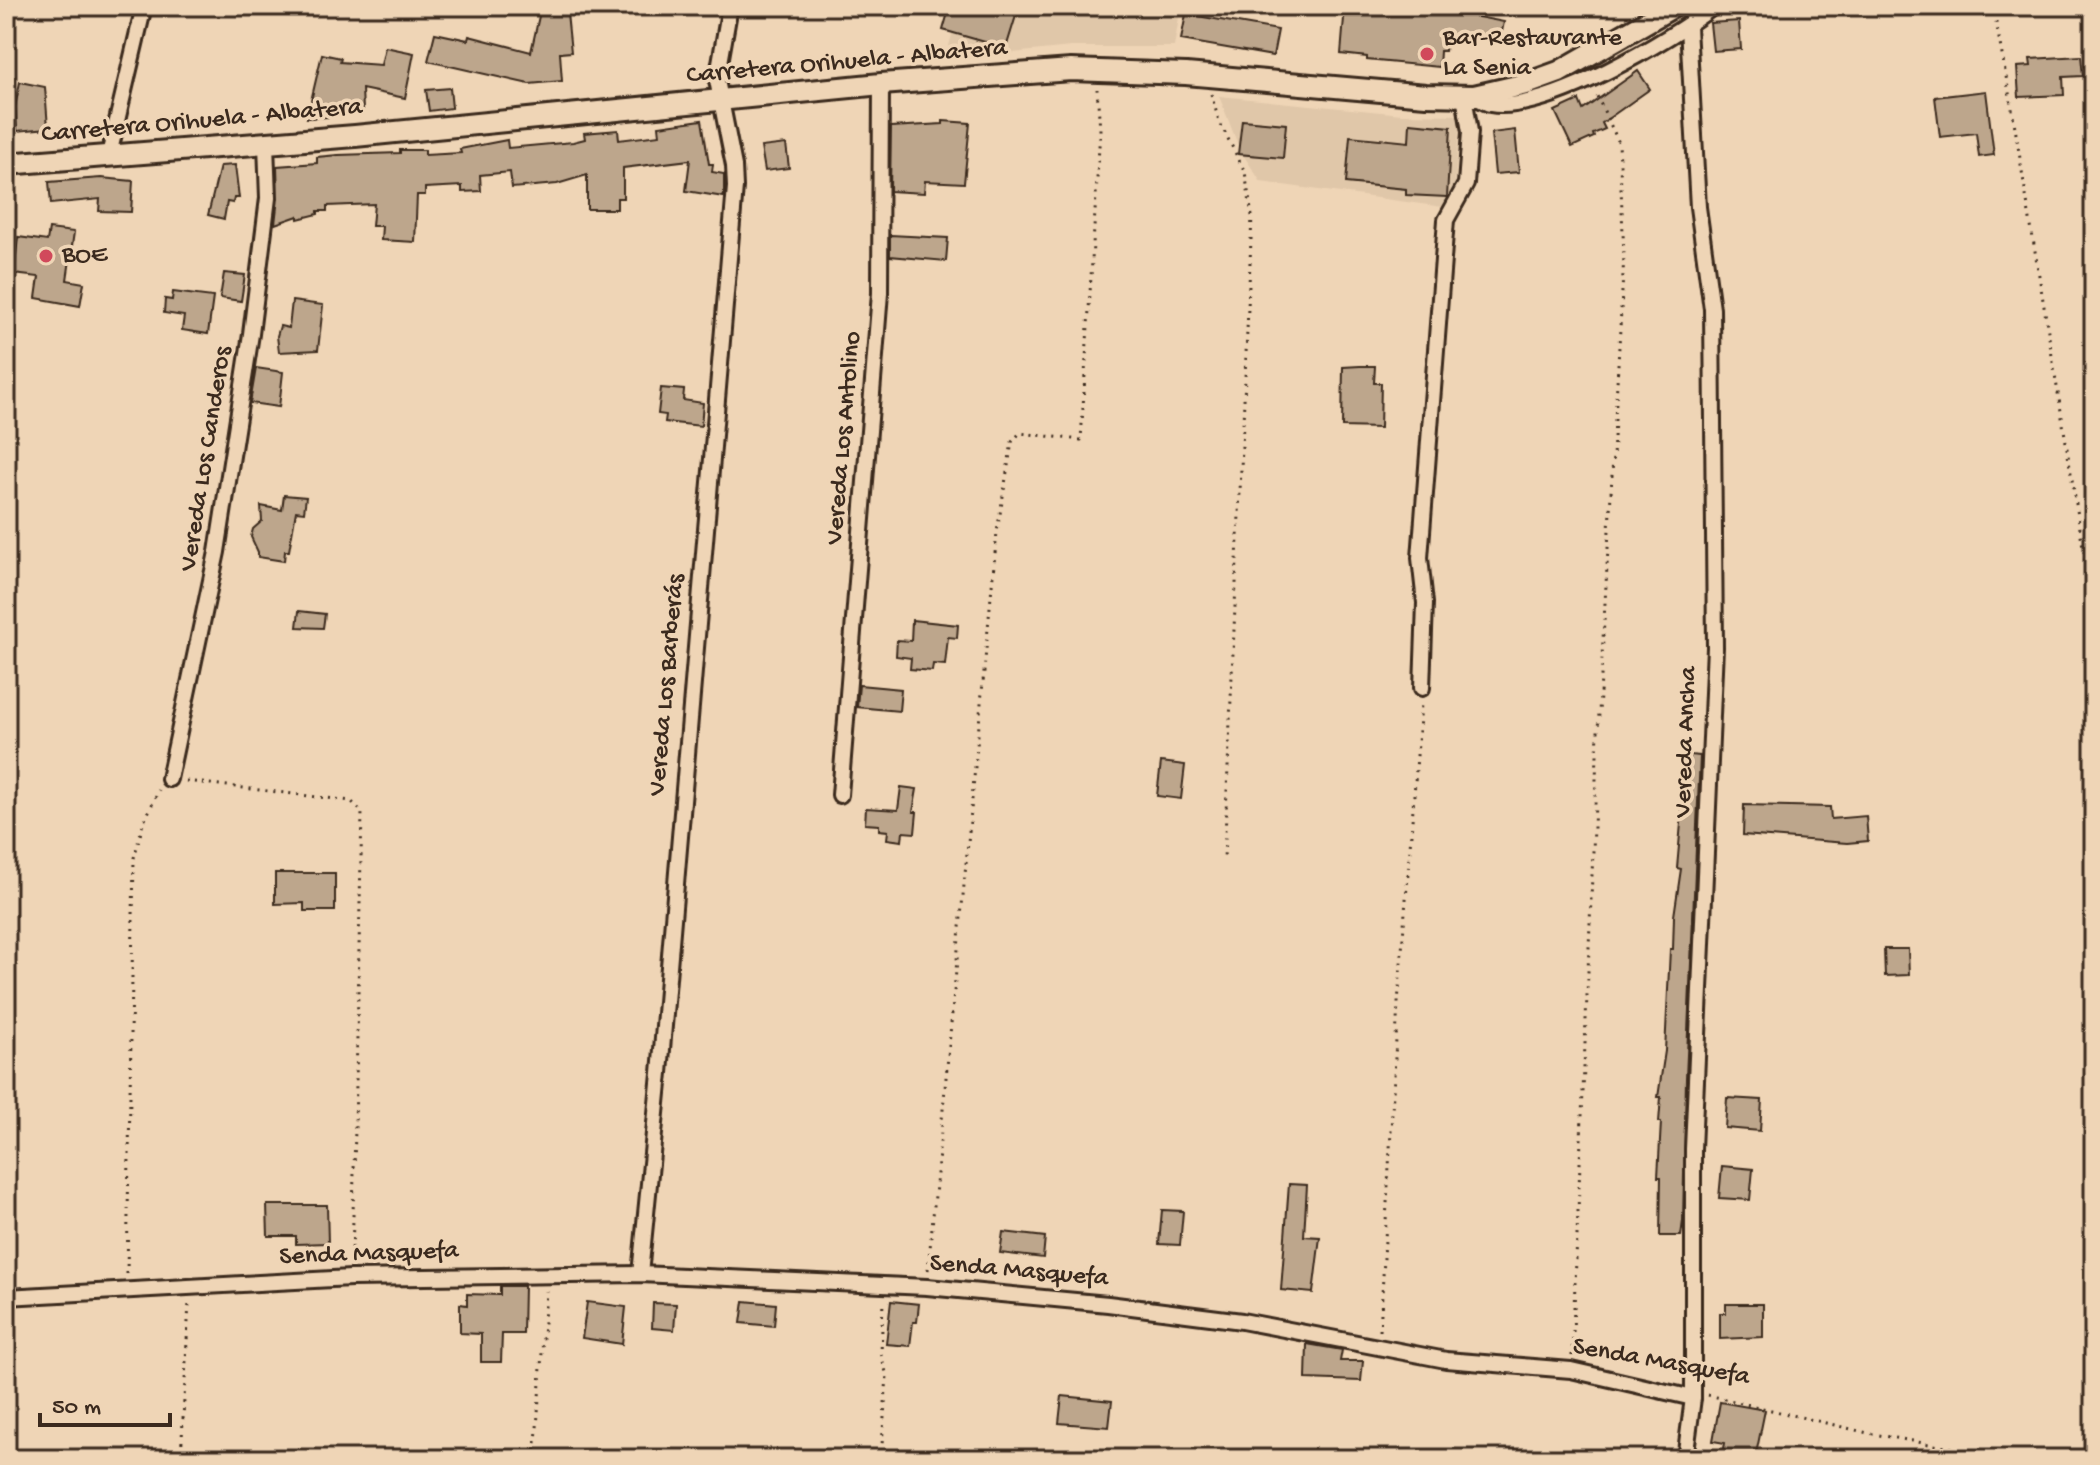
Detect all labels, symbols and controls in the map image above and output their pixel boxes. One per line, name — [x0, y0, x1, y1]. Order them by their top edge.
place label: Bar-Restaurante La Senia — [1442, 24, 1623, 85]
street label: Carretera Orihuela - Albatera — [685, 33, 1010, 92]
marker: Bar-Restaurante La Senia — [1418, 45, 1436, 63]
street label: Carretera Orihuela - Albatera — [40, 92, 365, 151]
place label: BOE — [61, 241, 108, 272]
marker: BOE — [37, 247, 55, 265]
street label: Vereda Los Antolino — [820, 330, 870, 547]
street label: Vereda Los Canderos — [174, 343, 240, 574]
street label: Vereda Los Barberás — [643, 571, 693, 798]
street label: Vereda Ancha — [1669, 664, 1705, 819]
street label: Senda Masquefa — [279, 1236, 461, 1274]
street label: Senda Masquefa — [928, 1249, 1111, 1295]
street label: Senda Masquefa — [1570, 1332, 1754, 1394]
scale bar — [40, 1377, 170, 1427]
text: 50 m — [52, 1394, 101, 1423]

